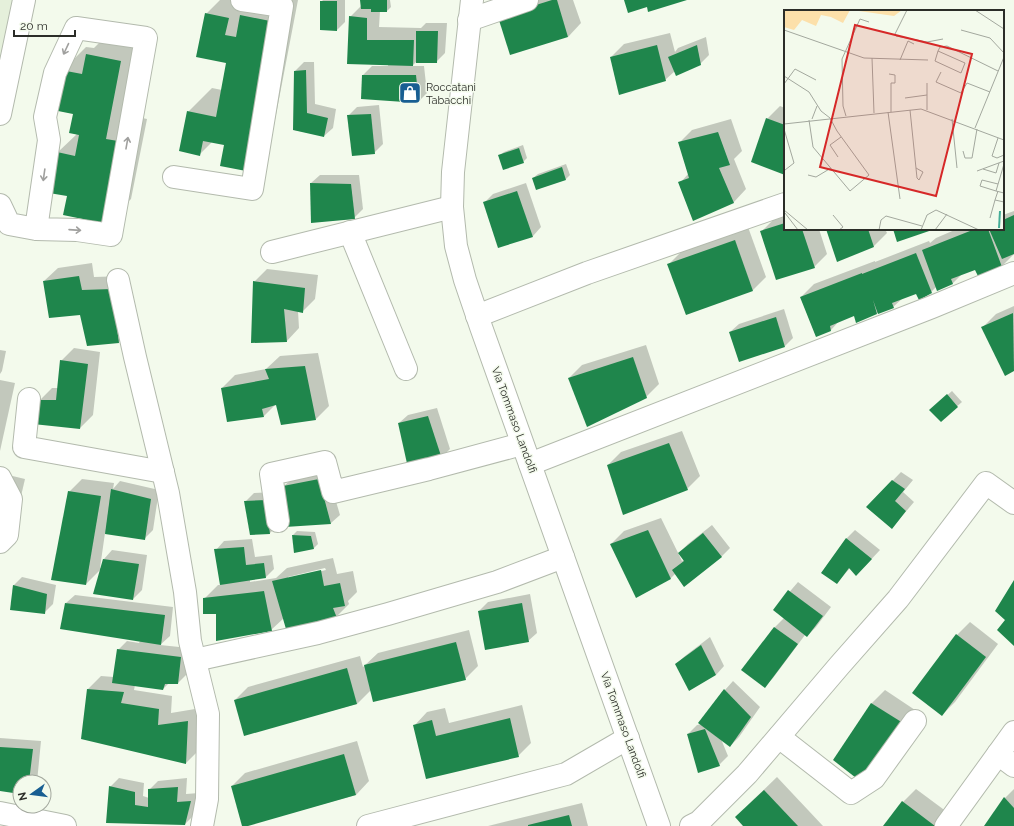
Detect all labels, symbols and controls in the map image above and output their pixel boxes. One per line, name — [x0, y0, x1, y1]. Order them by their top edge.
inset map — [784, 10, 1004, 230]
scale bar — [14, 12, 75, 38]
text: 20 m — [20, 19, 48, 33]
one-way arrow — [62, 43, 69, 55]
shop icon: Roccatani Tabacchi — [397, 80, 423, 106]
place label: Roccatani Tabacchi — [426, 81, 476, 107]
one-way arrow — [124, 137, 132, 150]
one-way arrow — [40, 168, 48, 181]
one-way arrow — [68, 226, 81, 234]
street label: Via Tommaso Landolfi — [489, 365, 539, 475]
street label: Via Tommaso Landolfi — [598, 670, 648, 780]
north arrow — [12, 774, 52, 814]
text: N — [15, 791, 30, 802]

